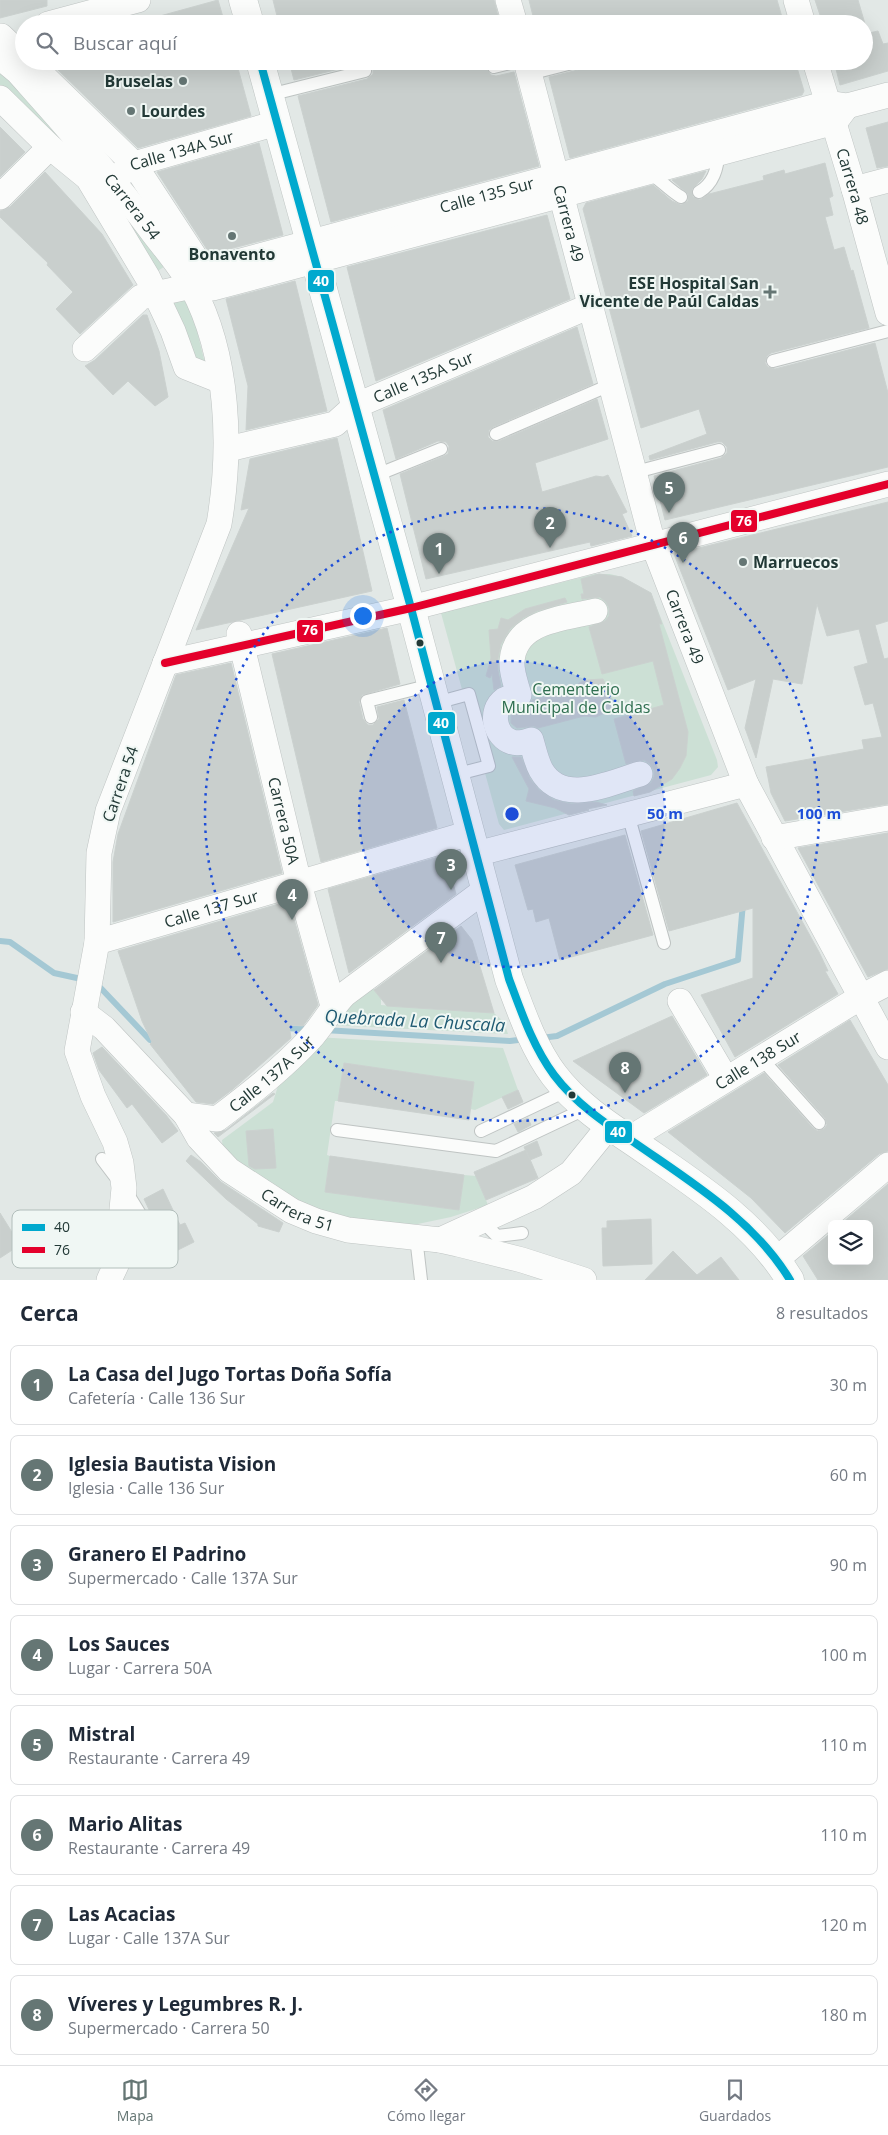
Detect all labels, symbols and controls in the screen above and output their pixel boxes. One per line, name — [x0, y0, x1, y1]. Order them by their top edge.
search box — [15, 15, 873, 70]
icon: search — [33, 29, 61, 57]
text: Buscar aquí — [73, 30, 177, 56]
place label: Bruselas — [105, 70, 173, 92]
marker: Bruselas — [177, 75, 189, 87]
place label: Lourdes — [141, 100, 205, 122]
marker: Lourdes — [125, 105, 137, 117]
street label: Calle 134A Sur — [127, 125, 237, 176]
street label: Carrera 48 — [831, 145, 874, 227]
street label: Carrera 54 — [100, 168, 165, 244]
street label: Calle 135 Sur — [437, 172, 537, 218]
street label: Carrera 49 — [548, 183, 589, 264]
marker: Bonavento — [226, 230, 238, 242]
place label: Bonavento — [189, 243, 275, 265]
line badge: 40 — [307, 269, 335, 293]
text: 40 — [313, 271, 329, 290]
place label: ESE Hospital San Vicente de Paúl Caldas — [579, 272, 759, 312]
marker: ESE Hospital San Vicente de Paúl Caldas — [763, 285, 777, 299]
street label: Calle 135A Sur — [370, 346, 477, 408]
pin: 5 — [653, 472, 685, 513]
pin: 2 — [534, 507, 566, 548]
line badge: 76 — [730, 509, 758, 533]
text: 76 — [736, 511, 752, 530]
pin: 6 — [667, 522, 699, 563]
pin: 1 — [423, 533, 455, 574]
place label: Marruecos — [753, 551, 838, 573]
marker: Marruecos — [737, 556, 749, 568]
street label: Carrera 49 — [660, 586, 710, 667]
your location — [350, 603, 376, 629]
line badge: 76 — [296, 619, 324, 643]
text: 76 — [302, 620, 318, 639]
unlabelled marker — [415, 638, 425, 648]
park label: Cementerio Municipal de Caldas — [502, 678, 650, 718]
line badge: 40 — [427, 711, 456, 735]
text: 40 — [433, 713, 449, 732]
street label: Carrera 54 — [97, 743, 143, 825]
street label: Carrera 50A — [263, 775, 305, 867]
text: 50 m — [647, 803, 683, 823]
text: 100 m — [797, 803, 841, 823]
centre of rings — [503, 805, 521, 823]
pin: 3 — [435, 849, 467, 890]
pin: 4 — [276, 879, 308, 920]
street label: Calle 137 Sur — [162, 884, 261, 933]
pin: 7 — [425, 922, 457, 963]
water label: Quebrada La Chuscala — [324, 1003, 506, 1037]
street label: Calle 138 Sur — [711, 1025, 805, 1095]
street label: Calle 137A Sur — [224, 1030, 319, 1117]
pin: 8 — [609, 1052, 641, 1093]
unlabelled marker — [567, 1090, 577, 1100]
line badge: 40 — [604, 1120, 633, 1144]
text: 40 — [610, 1122, 626, 1141]
street label: Carrera 51 — [257, 1183, 336, 1236]
legend — [12, 1210, 178, 1268]
text: 40 — [54, 1217, 70, 1236]
map controls — [828, 1220, 873, 1265]
button: layers — [828, 1220, 873, 1265]
text: 76 — [54, 1240, 70, 1259]
text: Cerca — [20, 1299, 79, 1327]
text: 8 resultados — [776, 1302, 868, 1324]
text: La Casa del Jugo Tortas Doña Sofía — [68, 1361, 392, 1387]
text: 1 — [32, 1374, 42, 1396]
text: 30 m — [830, 1374, 867, 1396]
text: Cafetería · Calle 136 Sur — [68, 1387, 245, 1409]
text: Iglesia Bautista Vision — [68, 1451, 276, 1477]
text: 2 — [32, 1464, 42, 1486]
text: 60 m — [830, 1464, 867, 1486]
text: Iglesia · Calle 136 Sur — [68, 1477, 224, 1499]
text: Granero El Padrino — [68, 1541, 246, 1567]
text: 3 — [32, 1554, 42, 1576]
text: 90 m — [830, 1554, 867, 1576]
text: Supermercado · Calle 137A Sur — [68, 1567, 298, 1589]
text: Los Sauces — [68, 1631, 170, 1657]
text: 4 — [32, 1644, 42, 1666]
text: 100 m — [821, 1644, 867, 1666]
text: Lugar · Carrera 50A — [68, 1657, 212, 1679]
text: Mistral — [68, 1721, 135, 1747]
text: 5 — [32, 1734, 42, 1756]
text: 110 m — [821, 1734, 867, 1756]
text: Restaurante · Carrera 49 — [68, 1747, 250, 1769]
text: Mario Alitas — [68, 1811, 182, 1837]
text: 6 — [32, 1824, 42, 1846]
text: 110 m — [821, 1824, 867, 1846]
text: Restaurante · Carrera 49 — [68, 1837, 250, 1859]
text: Las Acacias — [68, 1901, 175, 1927]
text: 7 — [32, 1914, 42, 1936]
text: 120 m — [821, 1914, 867, 1936]
text: Lugar · Calle 137A Sur — [68, 1927, 230, 1949]
text: Víveres y Legumbres R. J. — [68, 1991, 303, 2017]
text: 8 — [32, 2004, 42, 2026]
text: 180 m — [821, 2004, 867, 2026]
text: Supermercado · Carrera 50 — [68, 2017, 270, 2039]
tab: Mapa — [117, 2076, 154, 2125]
tab: Cómo llegar — [387, 2076, 465, 2125]
tab: Guardados — [699, 2076, 771, 2125]

